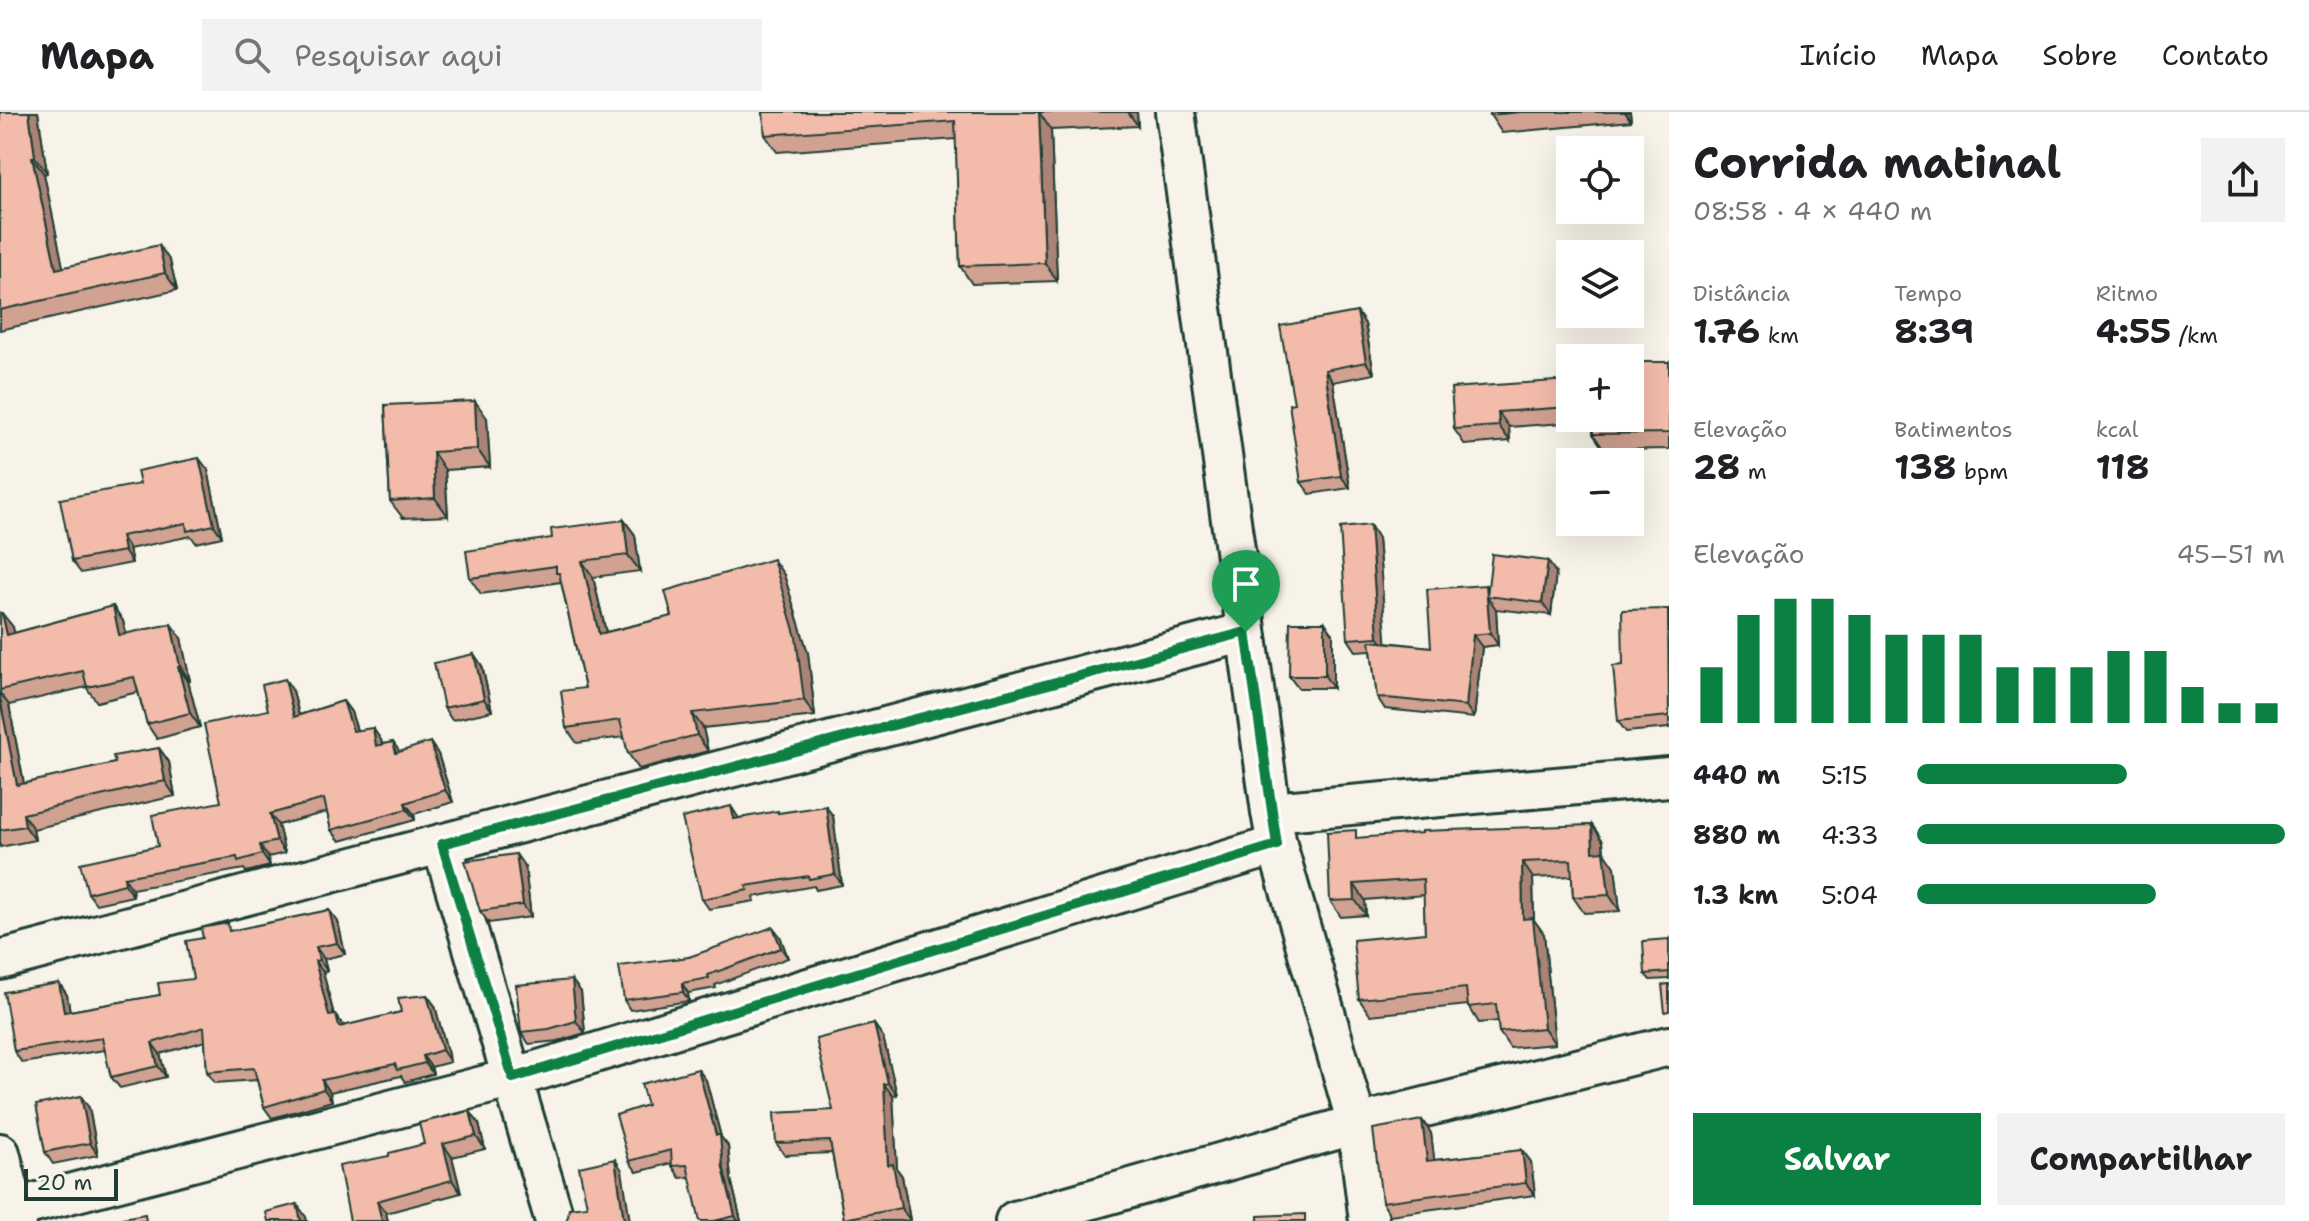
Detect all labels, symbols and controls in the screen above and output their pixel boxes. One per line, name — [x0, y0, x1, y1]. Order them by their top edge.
search box — [202, 19, 762, 91]
text: Mapa — [40, 30, 154, 81]
icon: search — [230, 33, 274, 77]
text: Pesquisar aqui — [294, 35, 503, 76]
text: Início — [1800, 36, 1877, 74]
text: Mapa — [1921, 36, 1998, 74]
text: Sobre — [2042, 36, 2118, 74]
text: Contato — [2162, 36, 2269, 74]
text: Corrida matinal — [1693, 133, 2061, 192]
map controls — [1556, 136, 1644, 536]
button: locate — [1556, 136, 1644, 224]
button: share — [2201, 138, 2285, 222]
text: 08:58 · 4 × 440 m — [1693, 193, 1932, 228]
button: layers — [1556, 240, 1644, 328]
text: Distância — [1693, 279, 1790, 308]
text: Tempo — [1894, 279, 1962, 308]
text: Ritmo — [2096, 279, 2158, 308]
text: 1.76 — [1693, 308, 1760, 354]
text: 8:39 — [1894, 308, 1974, 354]
text: 4:55 — [2096, 308, 2171, 354]
text: km — [1760, 321, 1799, 350]
text: /km — [2171, 321, 2218, 350]
button: + — [1556, 344, 1644, 432]
text: Elevação — [1693, 415, 1787, 444]
text: Batimentos — [1894, 415, 2013, 444]
text: kcal — [2096, 415, 2138, 444]
text: 28 — [1693, 444, 1740, 490]
text: 138 — [1894, 444, 1957, 490]
text: 118 — [2096, 444, 2149, 490]
button: − — [1556, 448, 1644, 536]
text: m — [1740, 457, 1767, 486]
text: bpm — [1957, 457, 2008, 486]
text: Elevação — [1693, 536, 1804, 571]
text: 45–51 m — [2176, 536, 2285, 571]
pin — [1212, 550, 1280, 632]
icon: arrive — [1224, 562, 1268, 606]
text: 440 m — [1693, 757, 1780, 792]
text: 5:15 — [1821, 757, 1868, 792]
text: 880 m — [1693, 817, 1780, 852]
text: 4:33 — [1821, 817, 1879, 852]
text: 1.3 km — [1693, 877, 1778, 912]
text: 5:04 — [1821, 877, 1878, 912]
button: Salvar — [1693, 1113, 1981, 1205]
button: Compartilhar — [1997, 1113, 2285, 1205]
scale bar — [24, 1165, 118, 1201]
text: 20 m — [36, 1168, 93, 1197]

